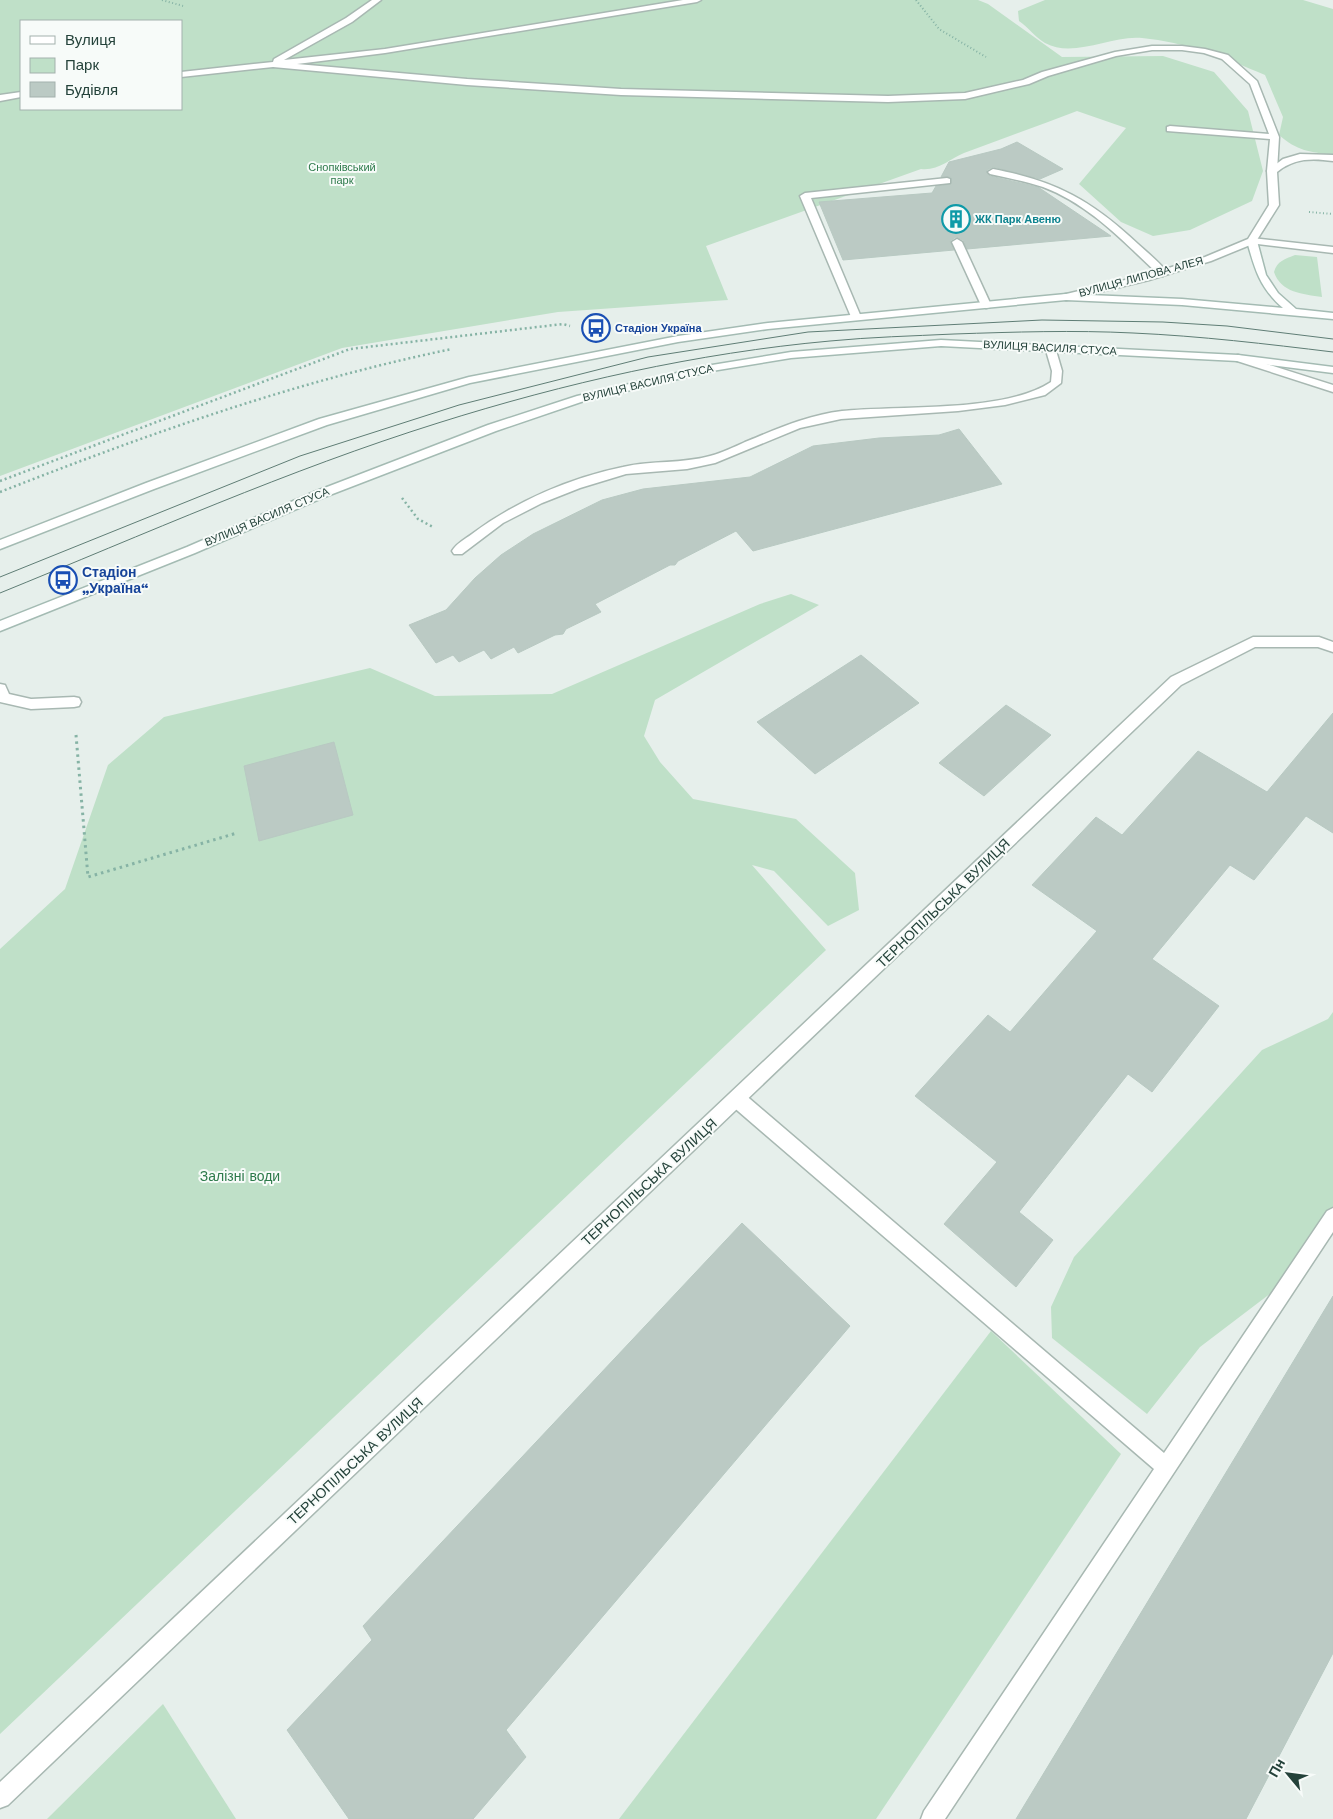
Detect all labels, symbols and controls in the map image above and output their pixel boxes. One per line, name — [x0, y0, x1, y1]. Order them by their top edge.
legend — [20, 20, 182, 110]
text: Вулиця — [65, 31, 116, 49]
text: Парк — [65, 56, 99, 74]
text: Будівля — [65, 81, 118, 99]
park label: Снопківський парк — [308, 161, 376, 187]
building icon: ЖК Парк Авеню — [941, 204, 971, 234]
place label: ЖК Парк Авеню — [974, 213, 1061, 226]
street label: ВУЛИЦЯ ЛИПОВА АЛЕЯ — [1077, 254, 1205, 300]
bus stop icon: Стадіон Україна — [581, 313, 611, 343]
place label: Стадіон Україна — [615, 322, 703, 335]
street label: ВУЛИЦЯ ВАСИЛЯ СТУСА — [983, 338, 1118, 358]
street label: ВУЛИЦЯ ВАСИЛЯ СТУСА — [581, 361, 715, 404]
street label: ВУЛИЦЯ ВАСИЛЯ СТУСА — [203, 485, 332, 549]
place label: Стадіон „Україна“ — [82, 564, 149, 596]
bus stop icon: Стадіон „Україна“ — [48, 565, 78, 595]
street label: ТЕРНОПІЛЬСЬКА ВУЛИЦЯ — [873, 835, 1013, 971]
street label: ТЕРНОПІЛЬСЬКА ВУЛИЦЯ — [578, 1115, 720, 1249]
park label: Залізні води — [200, 1168, 280, 1184]
street label: ТЕРНОПІЛЬСЬКА ВУЛИЦЯ — [284, 1394, 426, 1528]
north arrow — [1263, 1749, 1313, 1799]
text: Пн — [1265, 1756, 1288, 1780]

